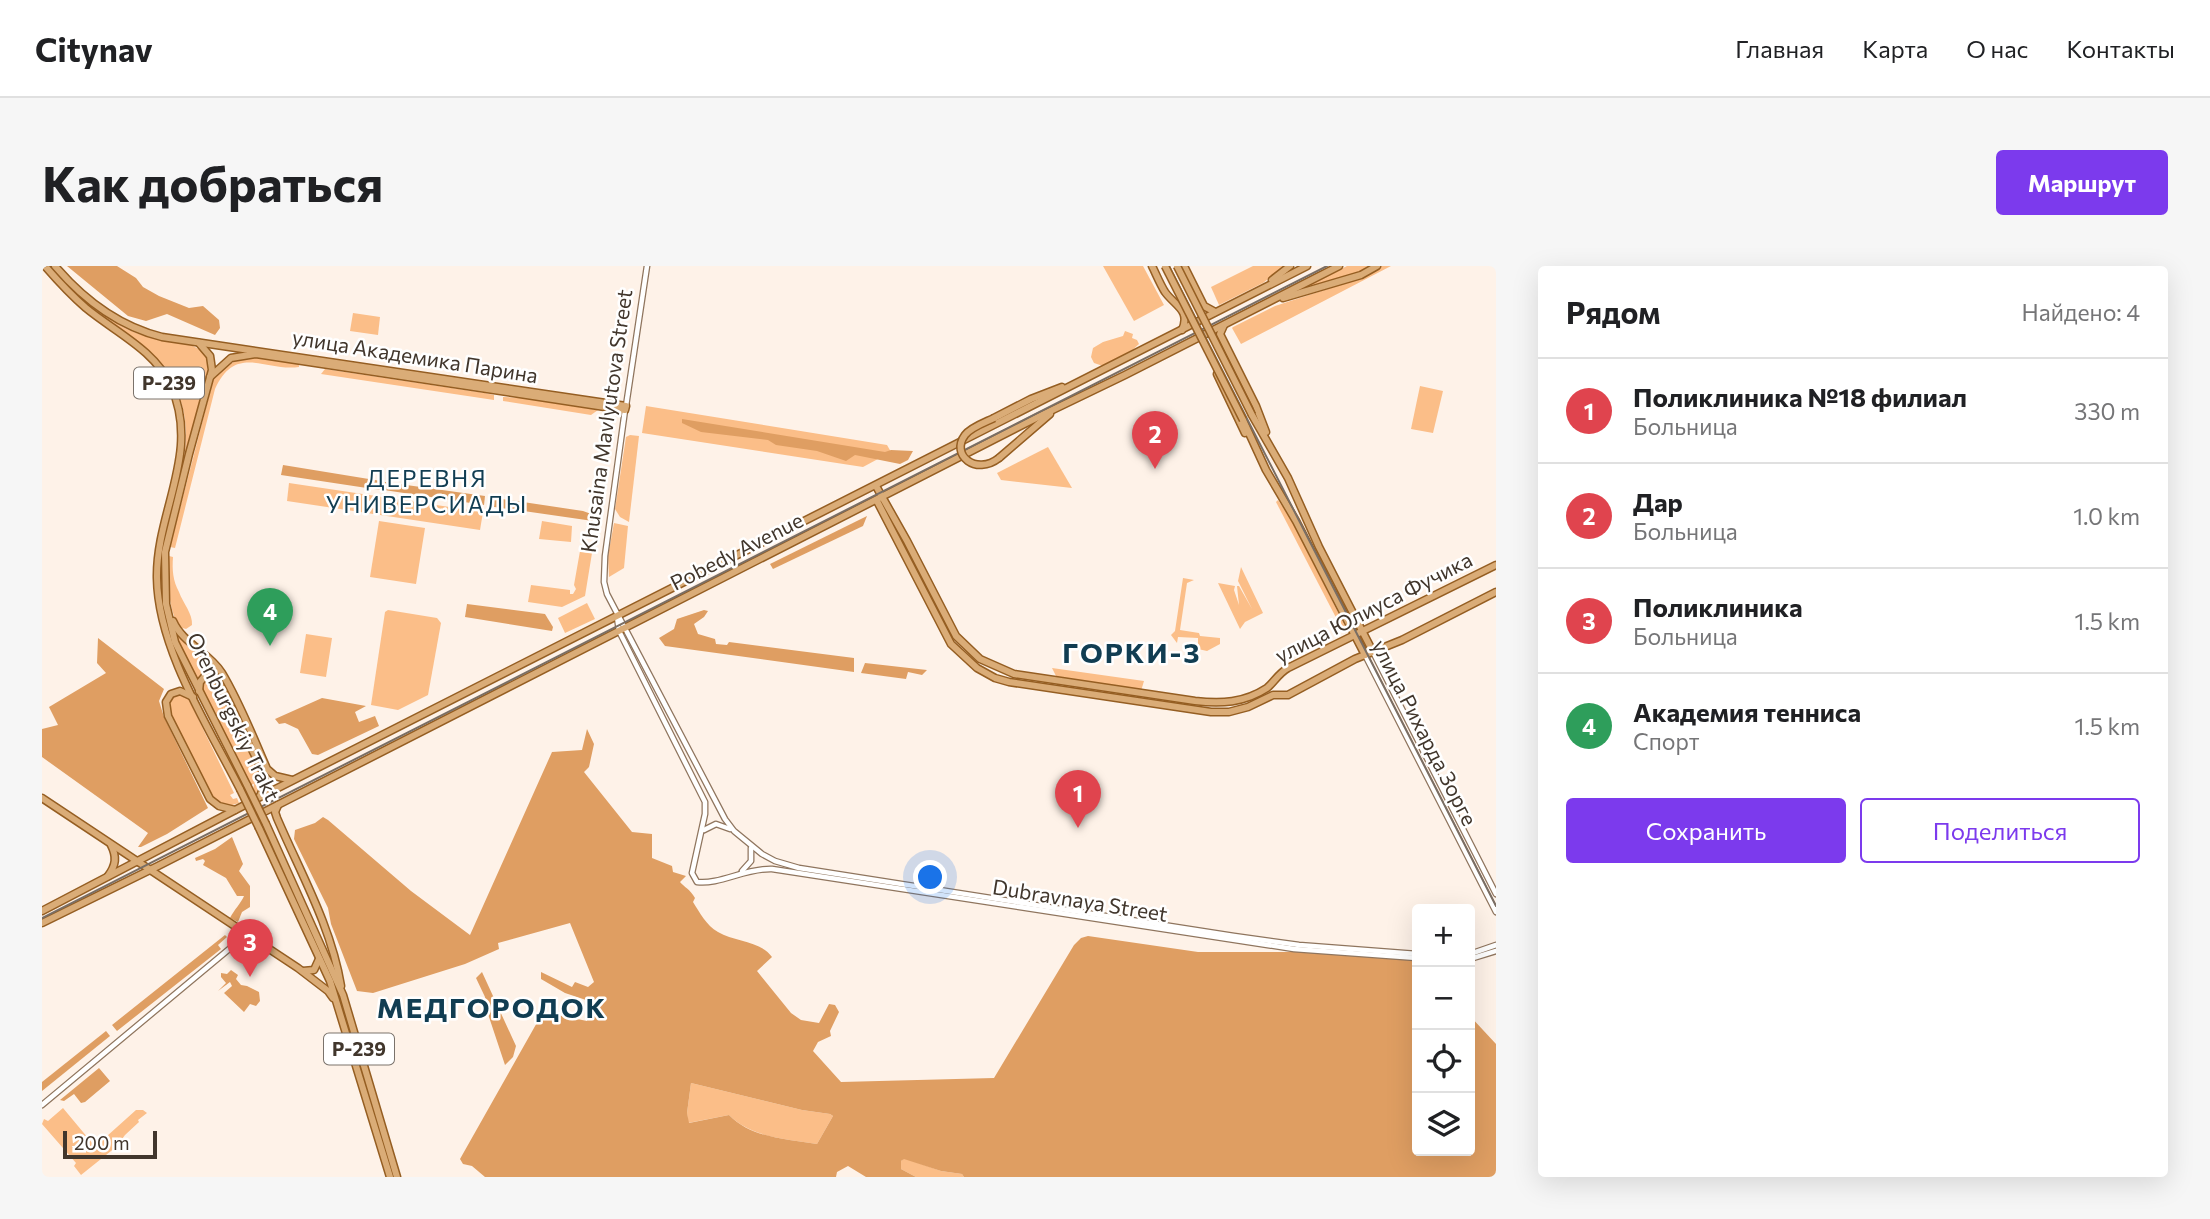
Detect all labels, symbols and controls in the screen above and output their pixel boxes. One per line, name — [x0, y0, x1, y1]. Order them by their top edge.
text: Citynav — [35, 28, 153, 69]
text: Главная — [1735, 34, 1824, 63]
text: Карта — [1862, 34, 1928, 63]
text: О нас — [1966, 34, 2028, 63]
text: Контакты — [2066, 34, 2175, 63]
button: Маршрут — [1996, 150, 2168, 215]
text: Как добраться — [42, 152, 383, 212]
street label: Khusaina Mavlyutova Street — [575, 287, 636, 554]
text: Рядом — [1566, 293, 1660, 330]
text: Найдено: 4 — [2022, 298, 2140, 326]
street label: улица Академика Парина — [291, 324, 540, 387]
road number: Р-239 — [134, 368, 204, 398]
text: Поликлиника №18 филиал — [1633, 381, 1967, 412]
text: 1 — [1584, 397, 1594, 425]
text: 330 m — [2074, 397, 2140, 425]
pin: 2 — [1132, 411, 1178, 469]
text: Больница — [1633, 412, 1738, 440]
district label: ДЕРЕВНЯ УНИВЕРСИАДЫ — [326, 464, 528, 518]
text: Дар — [1633, 486, 1683, 517]
text: 2 — [1582, 502, 1596, 530]
text: 1.0 km — [2073, 502, 2140, 530]
street label: Pobedy Avenue — [666, 506, 807, 595]
text: Больница — [1633, 517, 1738, 545]
street label: улица Юлиуса Фучика — [1271, 546, 1476, 667]
pin: 4 — [247, 588, 293, 646]
text: Поликлиника — [1633, 591, 1803, 622]
text: 3 — [1582, 607, 1596, 635]
text: 1.5 km — [2075, 607, 2140, 635]
text: Больница — [1633, 622, 1738, 650]
street label: Orenburgskiy Trakt — [183, 628, 286, 805]
district label: ГОРКИ-3 — [1062, 635, 1202, 669]
street label: улица Рихарда Зорге — [1368, 635, 1483, 829]
text: Академия тенниса — [1633, 696, 1861, 727]
text: 4 — [1582, 712, 1596, 740]
text: 1.5 km — [2075, 712, 2140, 740]
text: Спорт — [1633, 727, 1700, 755]
pin: 1 — [1055, 770, 1101, 828]
button: Сохранить — [1566, 798, 1846, 863]
button: Поделиться — [1860, 798, 2140, 863]
your location — [913, 860, 947, 894]
street label: Dubravnaya Street — [991, 873, 1170, 926]
map controls — [1412, 904, 1475, 1156]
button: + — [1412, 904, 1475, 967]
pin: 3 — [227, 919, 273, 977]
button: − — [1412, 967, 1475, 1030]
district label: МЕДГОРОДОК — [377, 990, 607, 1024]
button: locate — [1412, 1030, 1475, 1093]
road number: Р-239 — [324, 1034, 394, 1064]
button: layers — [1412, 1093, 1475, 1156]
scale bar — [63, 1128, 158, 1160]
text: 200 m — [74, 1131, 130, 1154]

